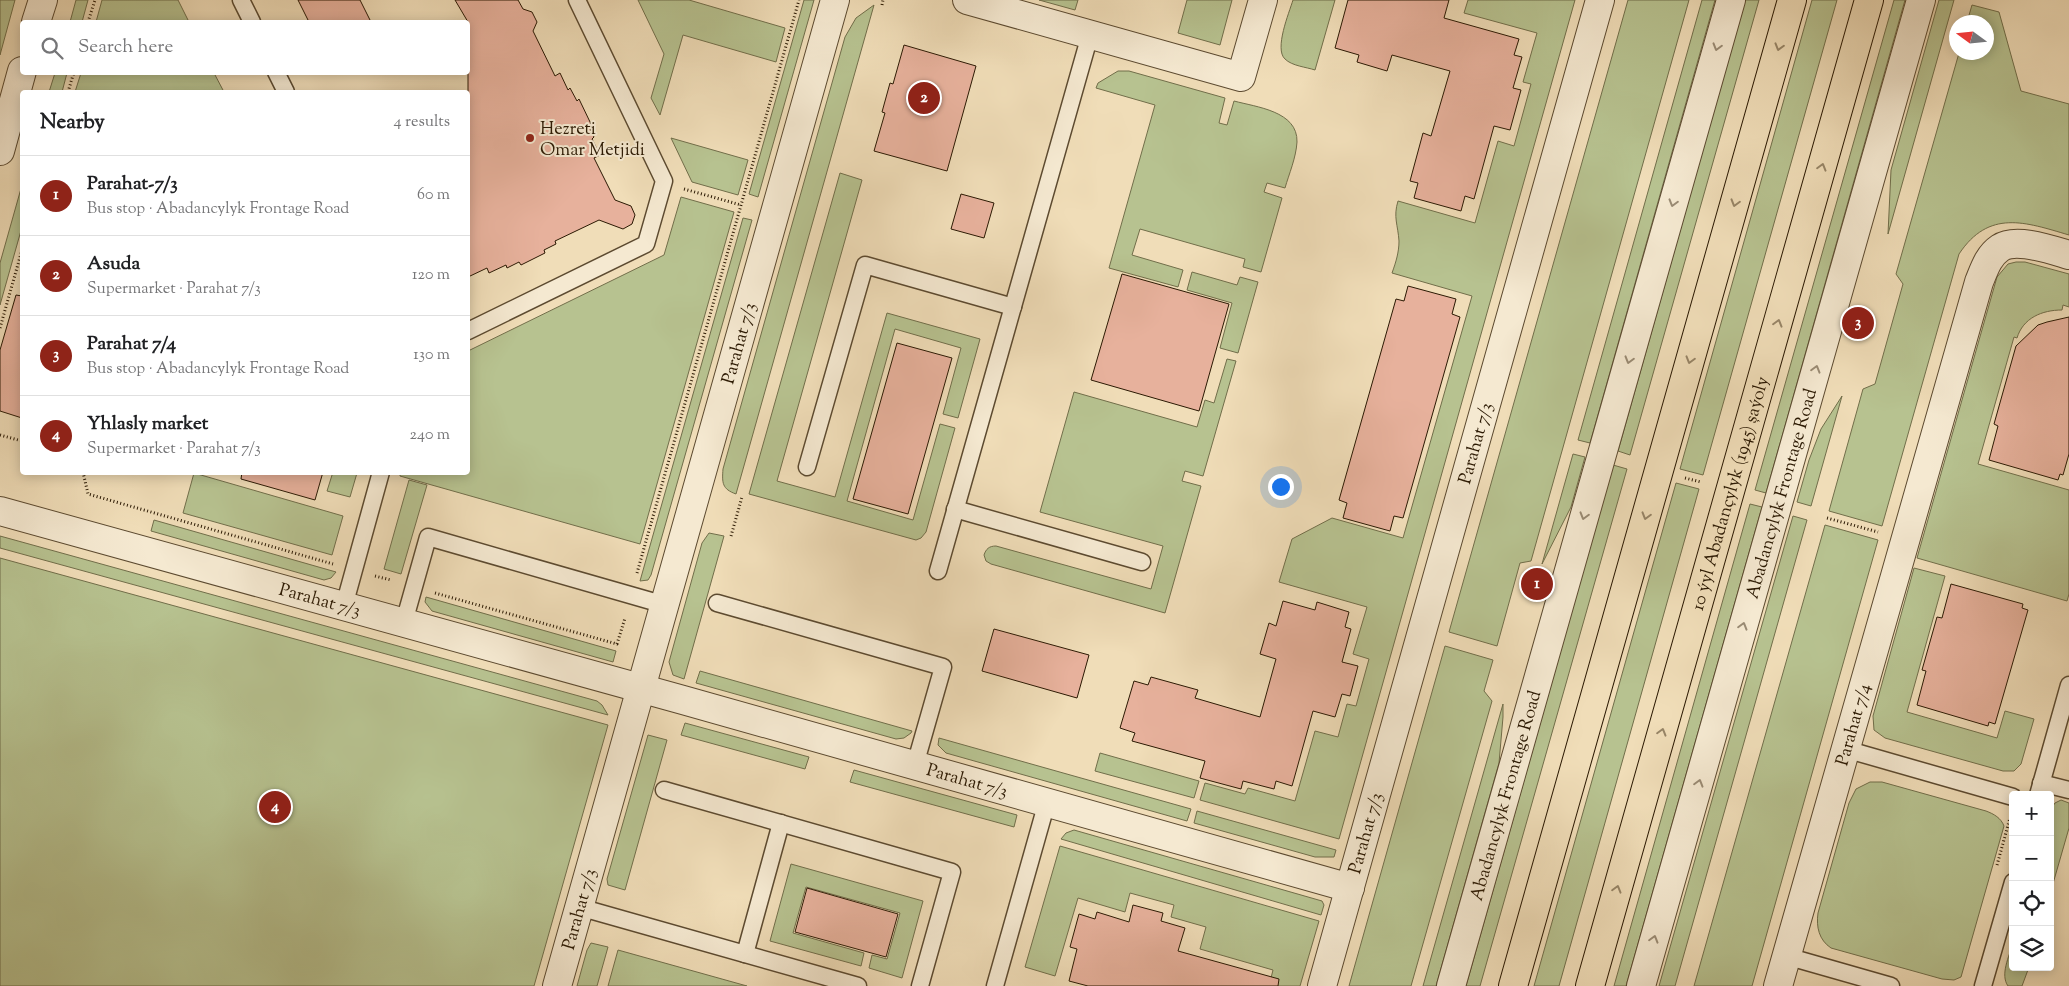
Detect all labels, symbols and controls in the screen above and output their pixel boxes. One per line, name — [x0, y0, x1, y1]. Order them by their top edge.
north arrow — [1949, 15, 1994, 60]
search box — [20, 20, 470, 75]
icon: search — [38, 34, 66, 62]
text: Search here — [78, 34, 173, 61]
one-way arrow — [1713, 42, 1723, 50]
one-way arrow — [1774, 42, 1785, 51]
pin: 2 — [908, 79, 940, 117]
text: Nearby — [40, 108, 105, 138]
text: 4 results — [394, 111, 450, 134]
place label: Hezreti Omar Metjidi — [540, 117, 645, 164]
marker: Hezreti Omar Metjidi — [524, 132, 536, 144]
one-way arrow — [1816, 163, 1827, 171]
text: Parahat-7/3 — [87, 171, 178, 198]
text: 1 — [53, 184, 59, 207]
text: 60 m — [417, 184, 450, 207]
text: Bus stop · Abadancylyk Frontage Road — [87, 198, 349, 221]
one-way arrow — [1668, 199, 1679, 208]
one-way arrow — [1730, 199, 1740, 207]
text: Asuda — [87, 251, 140, 278]
text: 2 — [52, 264, 60, 287]
text: 120 m — [412, 264, 450, 287]
text: Supermarket · Parahat 7/3 — [87, 278, 261, 301]
street label: Parahat 7/3 — [716, 300, 764, 387]
pin: 3 — [1842, 304, 1874, 342]
one-way arrow — [1772, 320, 1782, 328]
text: Parahat 7/4 — [87, 331, 176, 358]
text: 3 — [53, 344, 59, 367]
text: 130 m — [413, 344, 450, 367]
one-way arrow — [1624, 355, 1634, 363]
one-way arrow — [1686, 355, 1696, 363]
text: Bus stop · Abadancylyk Frontage Road — [87, 358, 349, 381]
one-way arrow — [1810, 365, 1820, 374]
street label: 10 ýyl Abadançylyk (1945) şaýoly — [1686, 374, 1777, 614]
street label: Abadancylyk Frontage Road — [1741, 386, 1825, 602]
street label: Parahat 7/3 — [1453, 400, 1501, 487]
text: Yhlasly market — [87, 411, 208, 438]
text: 4 — [52, 424, 60, 447]
text: 240 m — [409, 424, 450, 447]
text: Supermarket · Parahat 7/3 — [87, 438, 261, 461]
your location — [1268, 474, 1294, 500]
one-way arrow — [1580, 511, 1590, 520]
one-way arrow — [1642, 511, 1652, 520]
pin: 1 — [1521, 565, 1553, 603]
street label: Parahat 7/3 — [276, 578, 363, 625]
one-way arrow — [1737, 623, 1747, 631]
street label: Parahat 7/4 — [1830, 681, 1879, 769]
street label: Abadancylyk Frontage Road — [1465, 688, 1549, 904]
one-way arrow — [1656, 729, 1666, 737]
street label: Parahat 7/3 — [923, 758, 1010, 806]
one-way arrow — [1693, 779, 1703, 787]
pin: 4 — [259, 788, 291, 826]
street label: Parahat 7/3 — [1343, 790, 1391, 877]
map controls — [2009, 791, 2054, 971]
button: + — [2009, 791, 2054, 836]
button: − — [2009, 836, 2054, 881]
street label: Parahat 7/3 — [557, 866, 604, 953]
button: locate — [2009, 881, 2054, 926]
one-way arrow — [1612, 885, 1622, 893]
button: layers — [2009, 926, 2054, 971]
one-way arrow — [1649, 936, 1659, 944]

